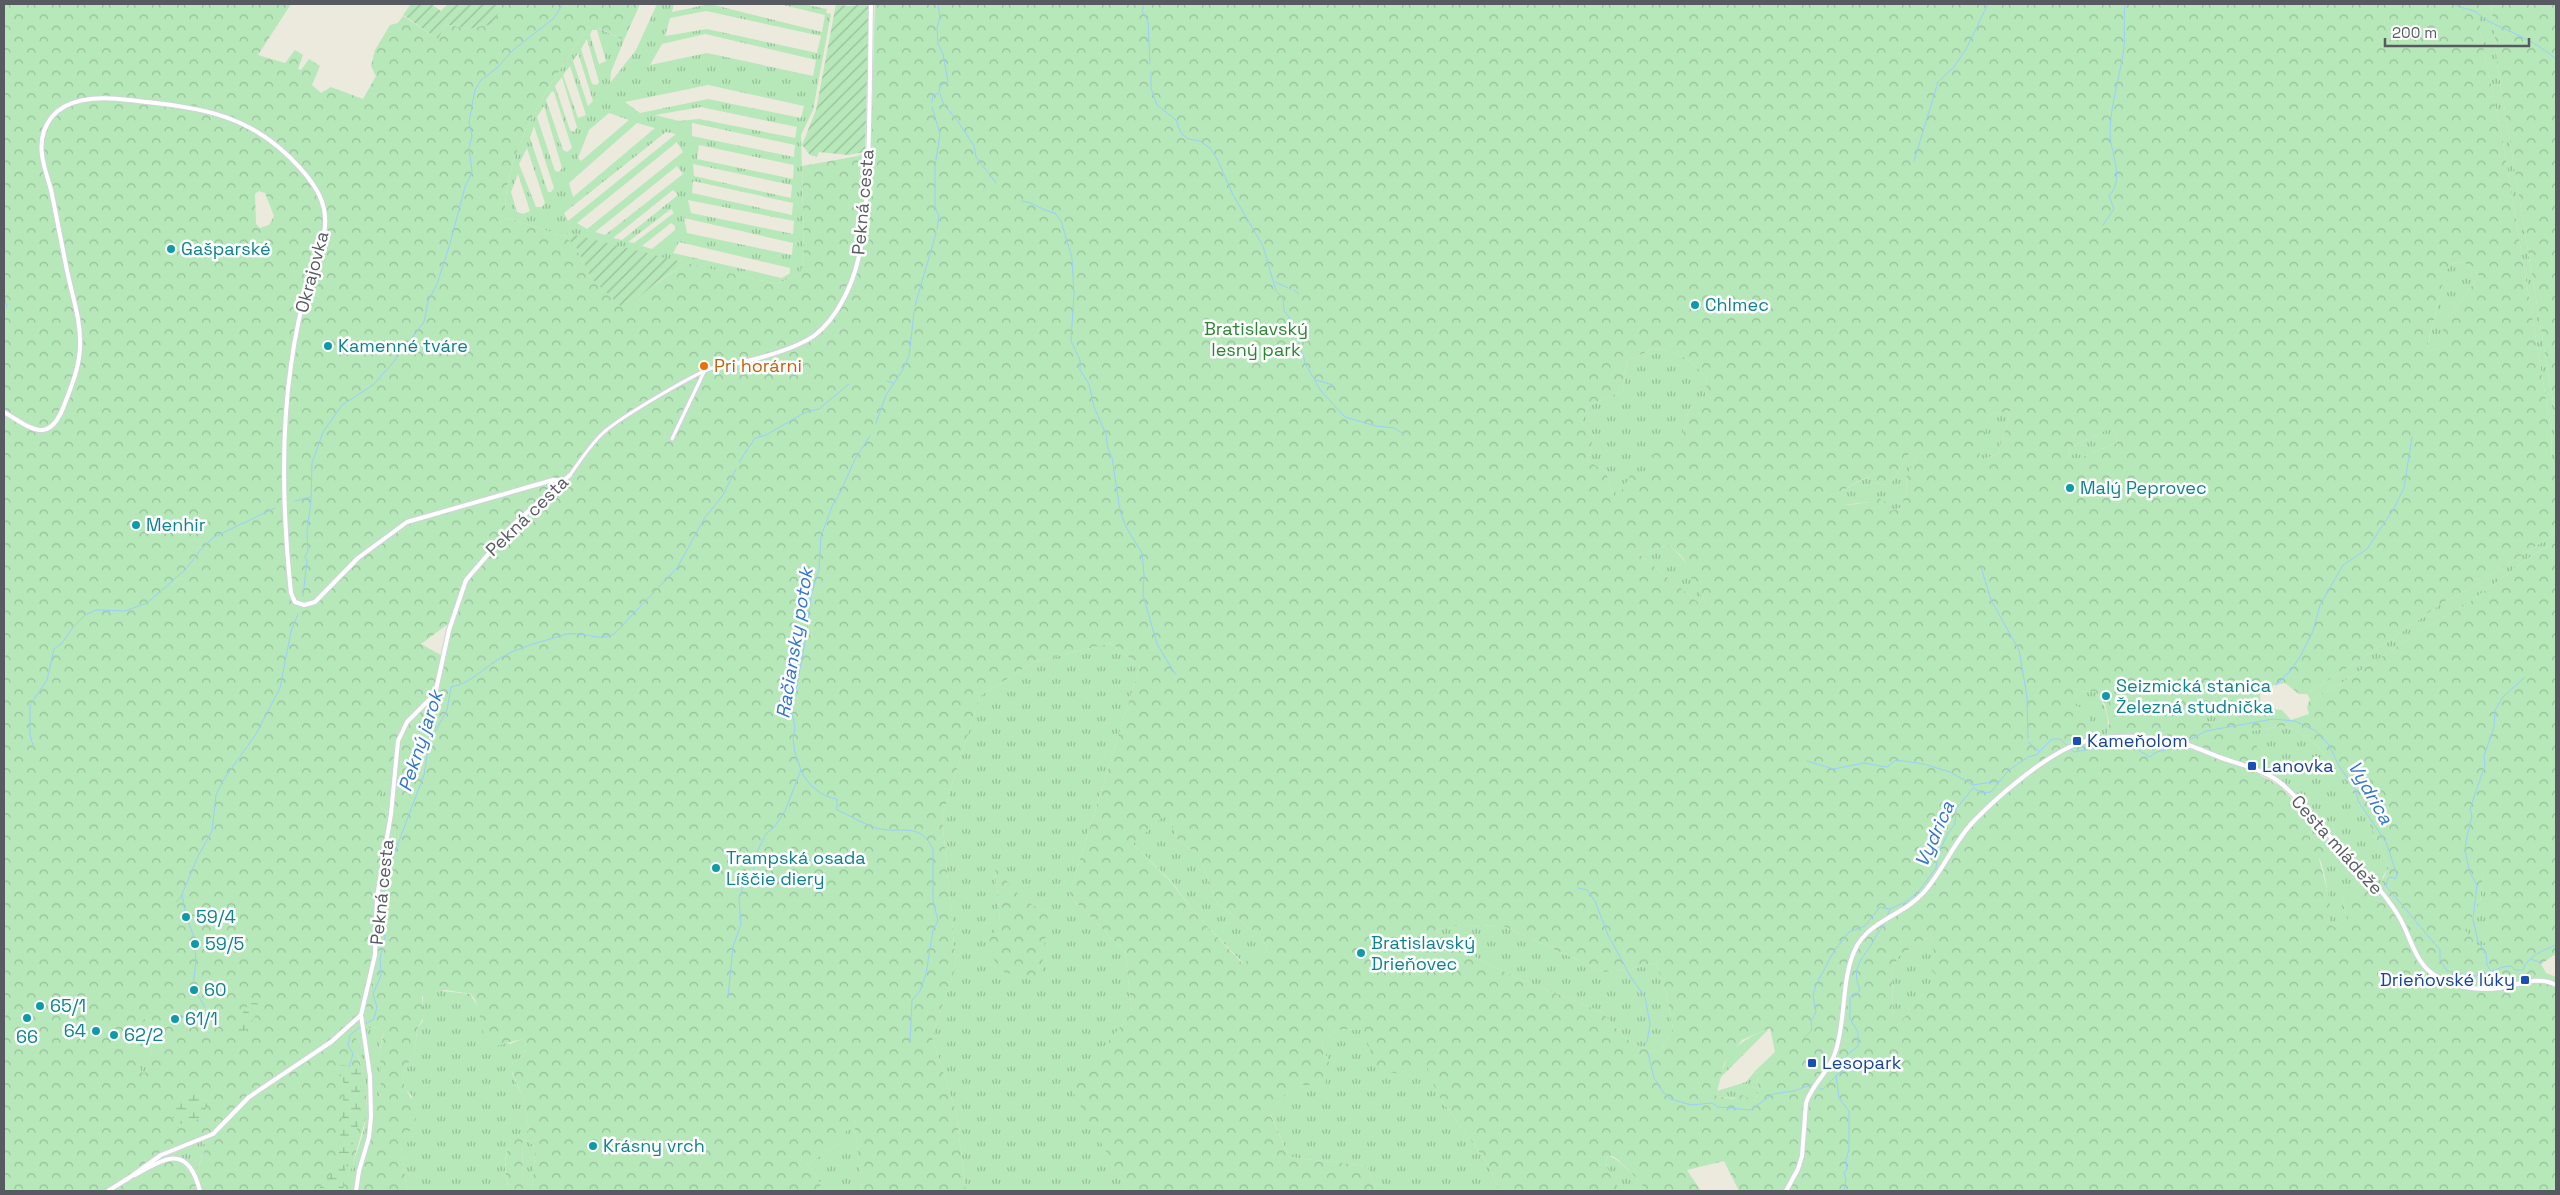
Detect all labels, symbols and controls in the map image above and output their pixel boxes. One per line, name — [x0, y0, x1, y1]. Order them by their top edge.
scale bar — [2385, 15, 2529, 47]
text: 200 m — [2392, 23, 2437, 42]
street label: Pekná cesta — [846, 148, 879, 256]
street label: Okrajovka — [290, 229, 333, 315]
place label: Gašparské — [181, 237, 271, 260]
marker: Gašparské — [165, 243, 177, 255]
place label: Chlmec — [1705, 293, 1769, 316]
marker: Chlmec — [1689, 299, 1701, 311]
park label: Bratislavský lesný park — [1204, 317, 1308, 361]
place label: Kamenné tváre — [338, 334, 468, 357]
marker: Kamenné tváre — [322, 340, 334, 352]
place label: Pri horárni — [714, 354, 802, 377]
marker: Pri horárni — [698, 360, 710, 372]
street label: Pekná cesta — [480, 470, 573, 561]
place label: Malý Peprovec — [2080, 476, 2207, 499]
marker: Malý Peprovec — [2064, 482, 2076, 494]
place label: Menhir — [146, 513, 206, 536]
marker: Menhir — [130, 519, 142, 531]
water label: Račiansky potok — [770, 563, 819, 720]
place label: Seizmická stanica Železná studnička — [2116, 674, 2273, 718]
water label: Pekný jarok — [392, 685, 449, 795]
marker: Seizmická stanica Železná studnička — [2100, 690, 2112, 702]
place label: Kameňolom — [2087, 729, 2188, 752]
marker: Kameňolom — [2071, 735, 2083, 747]
place label: Lanovka — [2262, 754, 2334, 777]
water label: Vydrica — [2342, 756, 2399, 829]
marker: Lanovka — [2246, 760, 2258, 772]
street label: Cesta mládeže — [2287, 790, 2388, 899]
water label: Vydrica — [1909, 797, 1960, 871]
street label: Pekná cesta — [365, 838, 398, 946]
place label: Trampská osada Líščie diery — [726, 846, 866, 890]
marker: Trampská osada Líščie diery — [710, 862, 722, 874]
place label: 59/4 — [196, 905, 236, 928]
marker: 59/4 — [180, 911, 192, 923]
place label: Bratislavský Drieňovec — [1371, 931, 1475, 975]
place label: 59/5 — [205, 932, 244, 955]
marker: 59/5 — [189, 938, 201, 950]
marker: Bratislavský Drieňovec — [1355, 947, 1367, 959]
place label: Drieňovské lúky — [2380, 968, 2515, 991]
marker: Drieňovské lúky — [2519, 974, 2531, 986]
place label: 60 — [204, 978, 227, 1001]
marker: 60 — [188, 984, 200, 996]
place label: 65/1 — [50, 994, 86, 1017]
marker: 65/1 — [34, 1000, 46, 1012]
place label: 61/1 — [185, 1007, 218, 1030]
marker: 66 — [21, 1012, 33, 1024]
marker: 61/1 — [169, 1013, 181, 1025]
place label: 64 — [64, 1019, 86, 1042]
place label: 62/2 — [124, 1023, 163, 1046]
place label: 66 — [16, 1025, 38, 1048]
marker: 64 — [90, 1025, 102, 1037]
marker: 62/2 — [108, 1029, 120, 1041]
place label: Lesopark — [1822, 1051, 1902, 1074]
marker: Lesopark — [1806, 1057, 1818, 1069]
place label: Krásny vrch — [603, 1134, 705, 1157]
marker: Krásny vrch — [587, 1140, 599, 1152]

